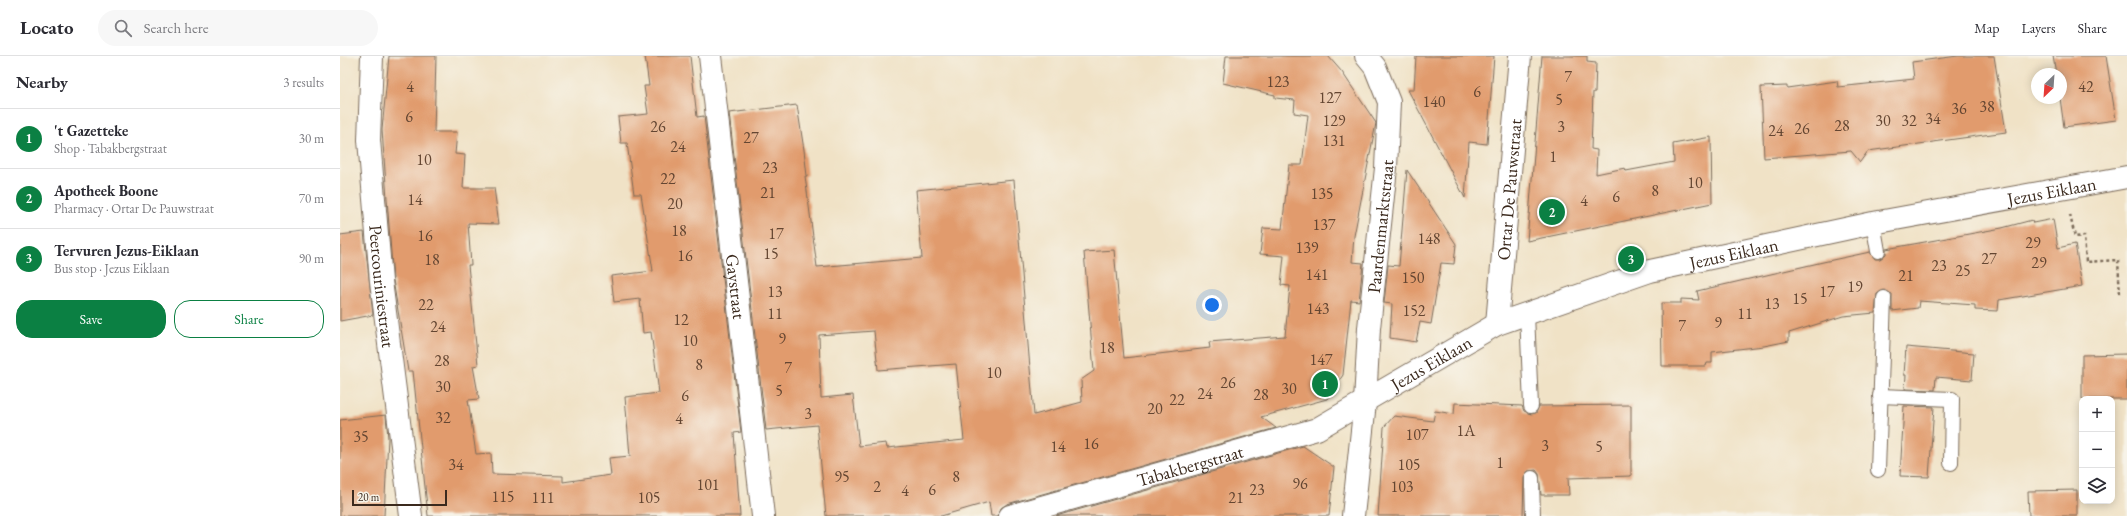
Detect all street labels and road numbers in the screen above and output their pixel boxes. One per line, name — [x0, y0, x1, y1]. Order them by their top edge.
street label: Ortar De Pauwstraat — [1491, 117, 1526, 261]
street label: Paardenmarktstraat — [1361, 159, 1398, 294]
street label: Jezus Eiklaan — [2003, 171, 2098, 210]
street label: Peercouriniestraat — [365, 224, 401, 349]
street label: Jezus Eiklaan — [1685, 232, 1781, 274]
street label: Gaystraat — [721, 253, 752, 321]
street label: Jezus Eiklaan — [1384, 330, 1476, 396]
street label: Tabakbergstraat — [1134, 439, 1246, 491]

